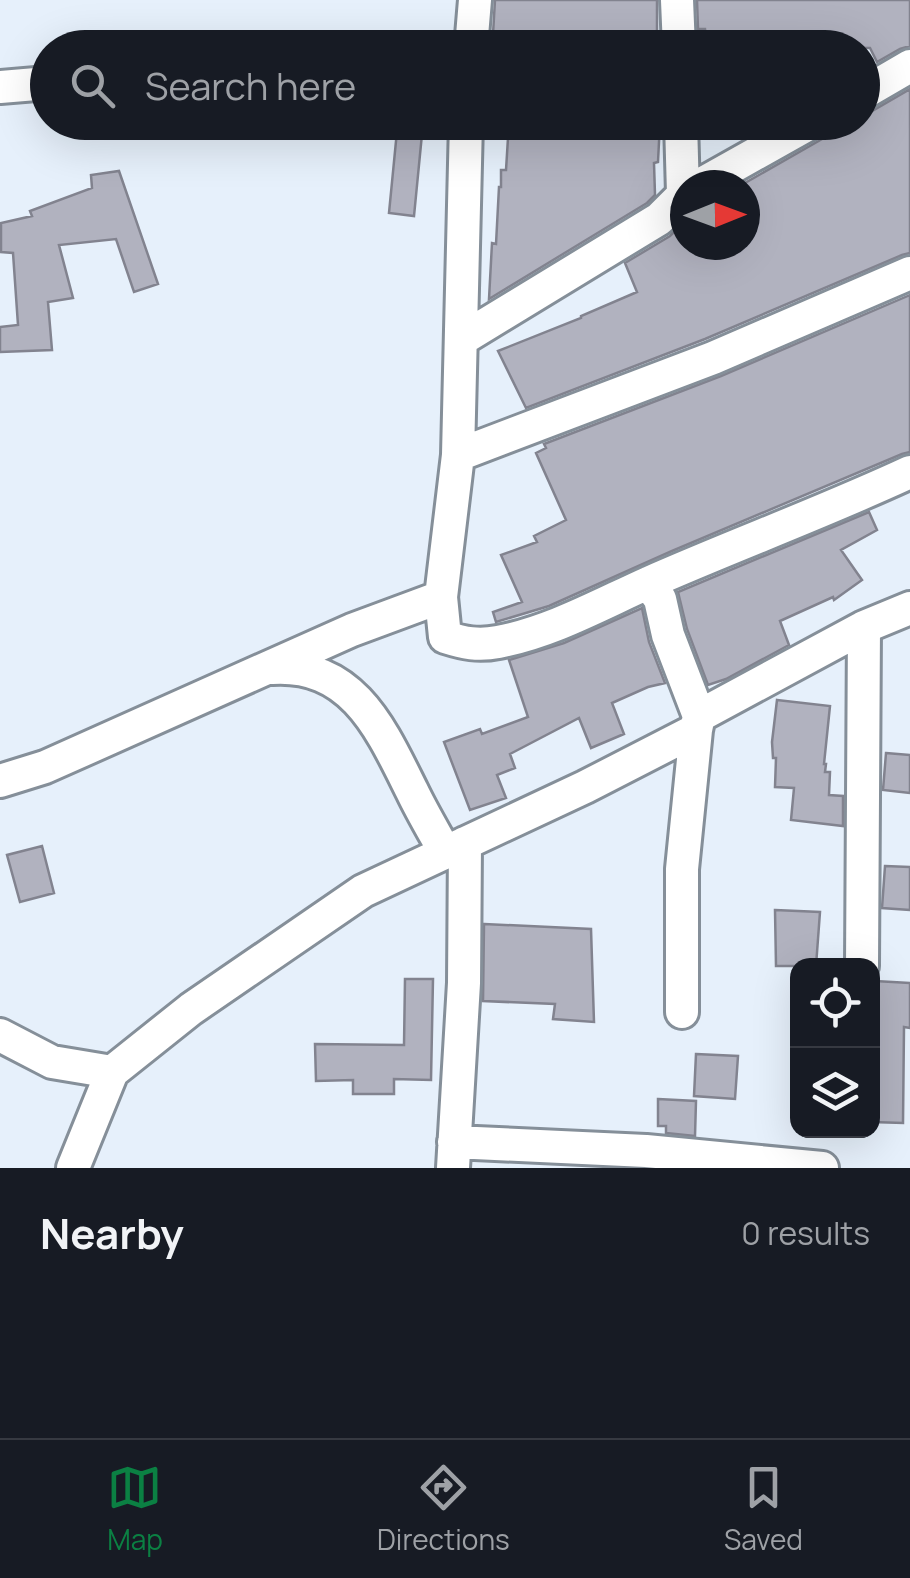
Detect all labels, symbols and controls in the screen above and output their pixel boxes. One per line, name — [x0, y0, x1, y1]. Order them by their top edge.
search box — [30, 30, 880, 140]
icon: search — [65, 58, 120, 113]
text: Search here — [145, 59, 356, 111]
north arrow — [670, 170, 760, 260]
map controls — [790, 958, 880, 1138]
button: locate — [790, 958, 880, 1048]
button: layers — [790, 1048, 880, 1138]
text: Nearby — [40, 1204, 184, 1262]
text: 0 results — [741, 1211, 870, 1255]
tab: Map — [107, 1460, 163, 1558]
tab: Directions — [377, 1460, 510, 1558]
tab: Saved — [724, 1460, 803, 1558]

